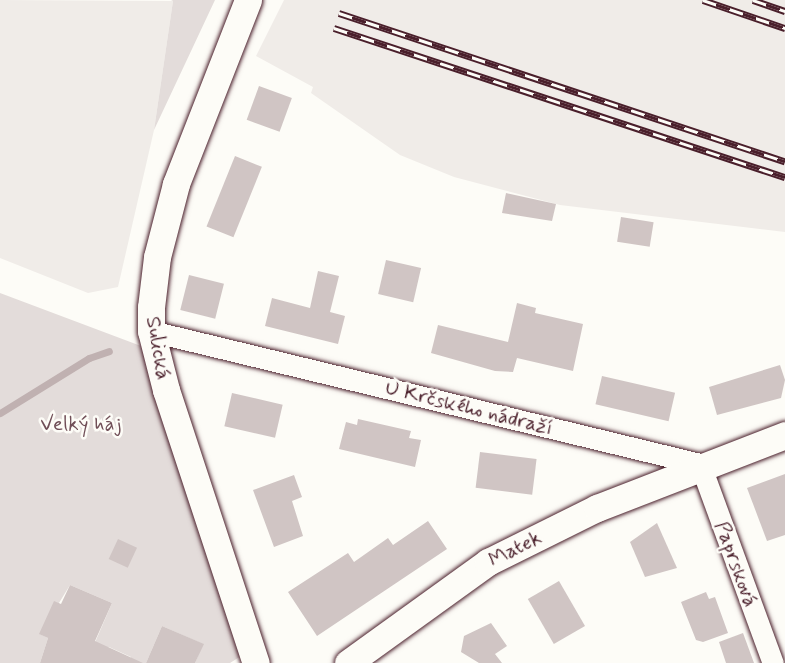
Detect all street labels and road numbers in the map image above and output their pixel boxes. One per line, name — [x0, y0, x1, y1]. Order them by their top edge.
street label: Sulická — [140, 314, 176, 382]
street label: U Krčského nádraží — [383, 375, 555, 441]
street label: Paprsková — [709, 518, 763, 610]
street label: Matek — [484, 525, 546, 573]

